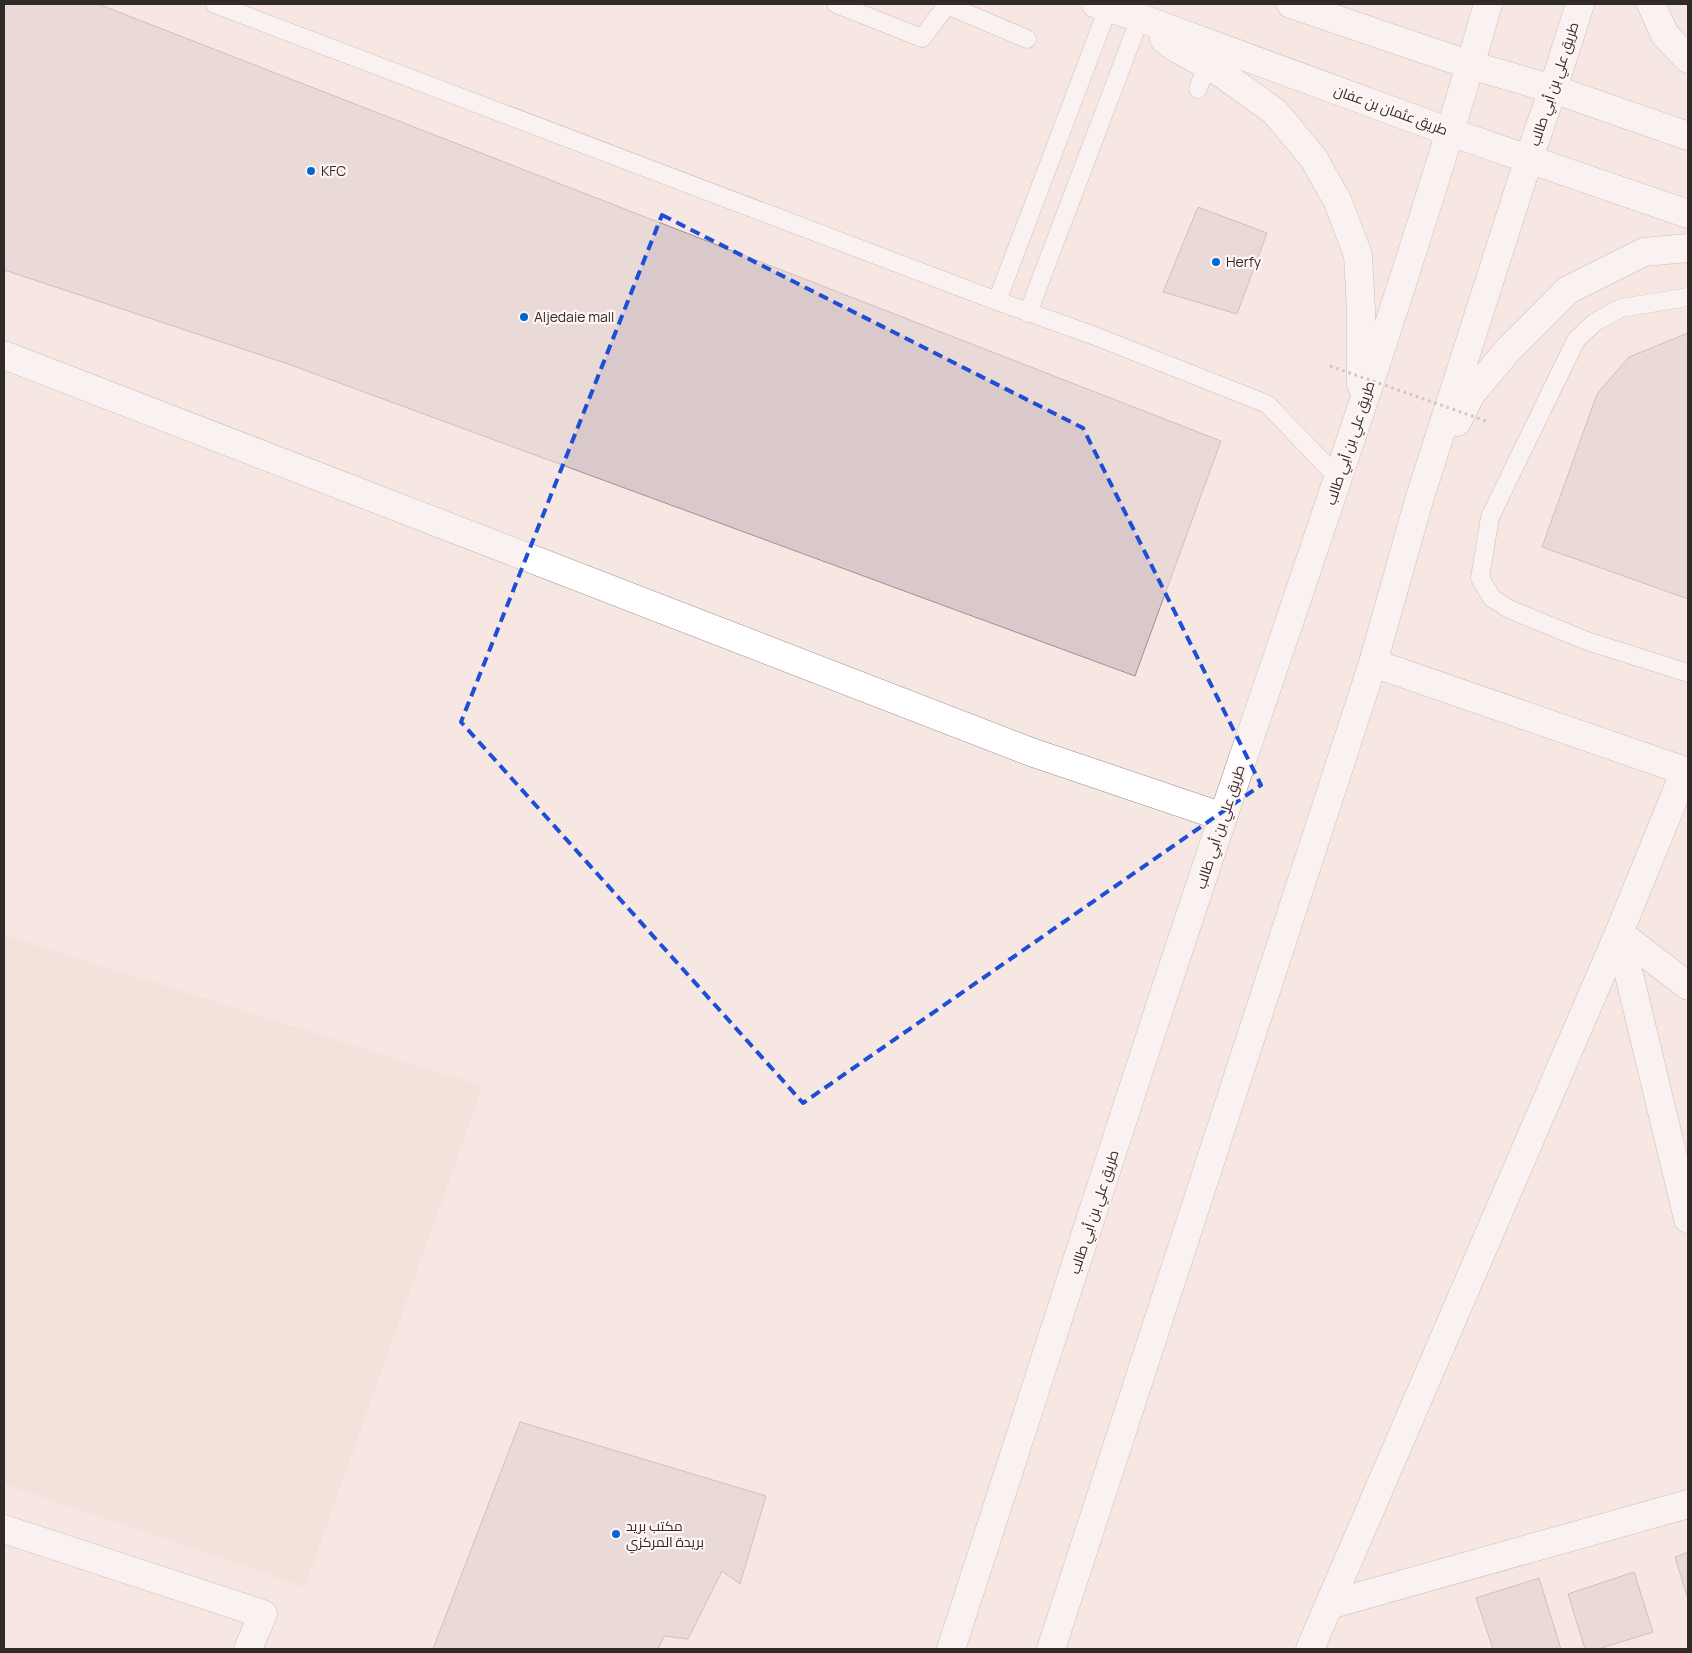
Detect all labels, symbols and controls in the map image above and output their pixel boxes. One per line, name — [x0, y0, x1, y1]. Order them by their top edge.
street label: طريق علي بن أبي طالب — [1524, 19, 1585, 149]
street label: طريق عثمان بن عفان — [1332, 80, 1451, 139]
place label: KFC — [321, 161, 346, 180]
marker: KFC — [305, 165, 317, 177]
place label: Herfy — [1226, 252, 1262, 271]
marker: Herfy — [1210, 256, 1222, 268]
place label: Aljedaie mall — [534, 307, 614, 326]
marker: Aljedaie mall — [518, 311, 530, 323]
street label: طريق علي بن أبي طالب — [1320, 378, 1381, 508]
street label: طريق علي بن أبي طالب — [1190, 762, 1251, 892]
street label: طريق علي بن أبي طالب — [1064, 1147, 1125, 1277]
place label: مكتب بريد بريدة المركزي — [626, 1516, 704, 1554]
marker: مكتب بريد بريدة المركزي — [610, 1528, 622, 1540]

